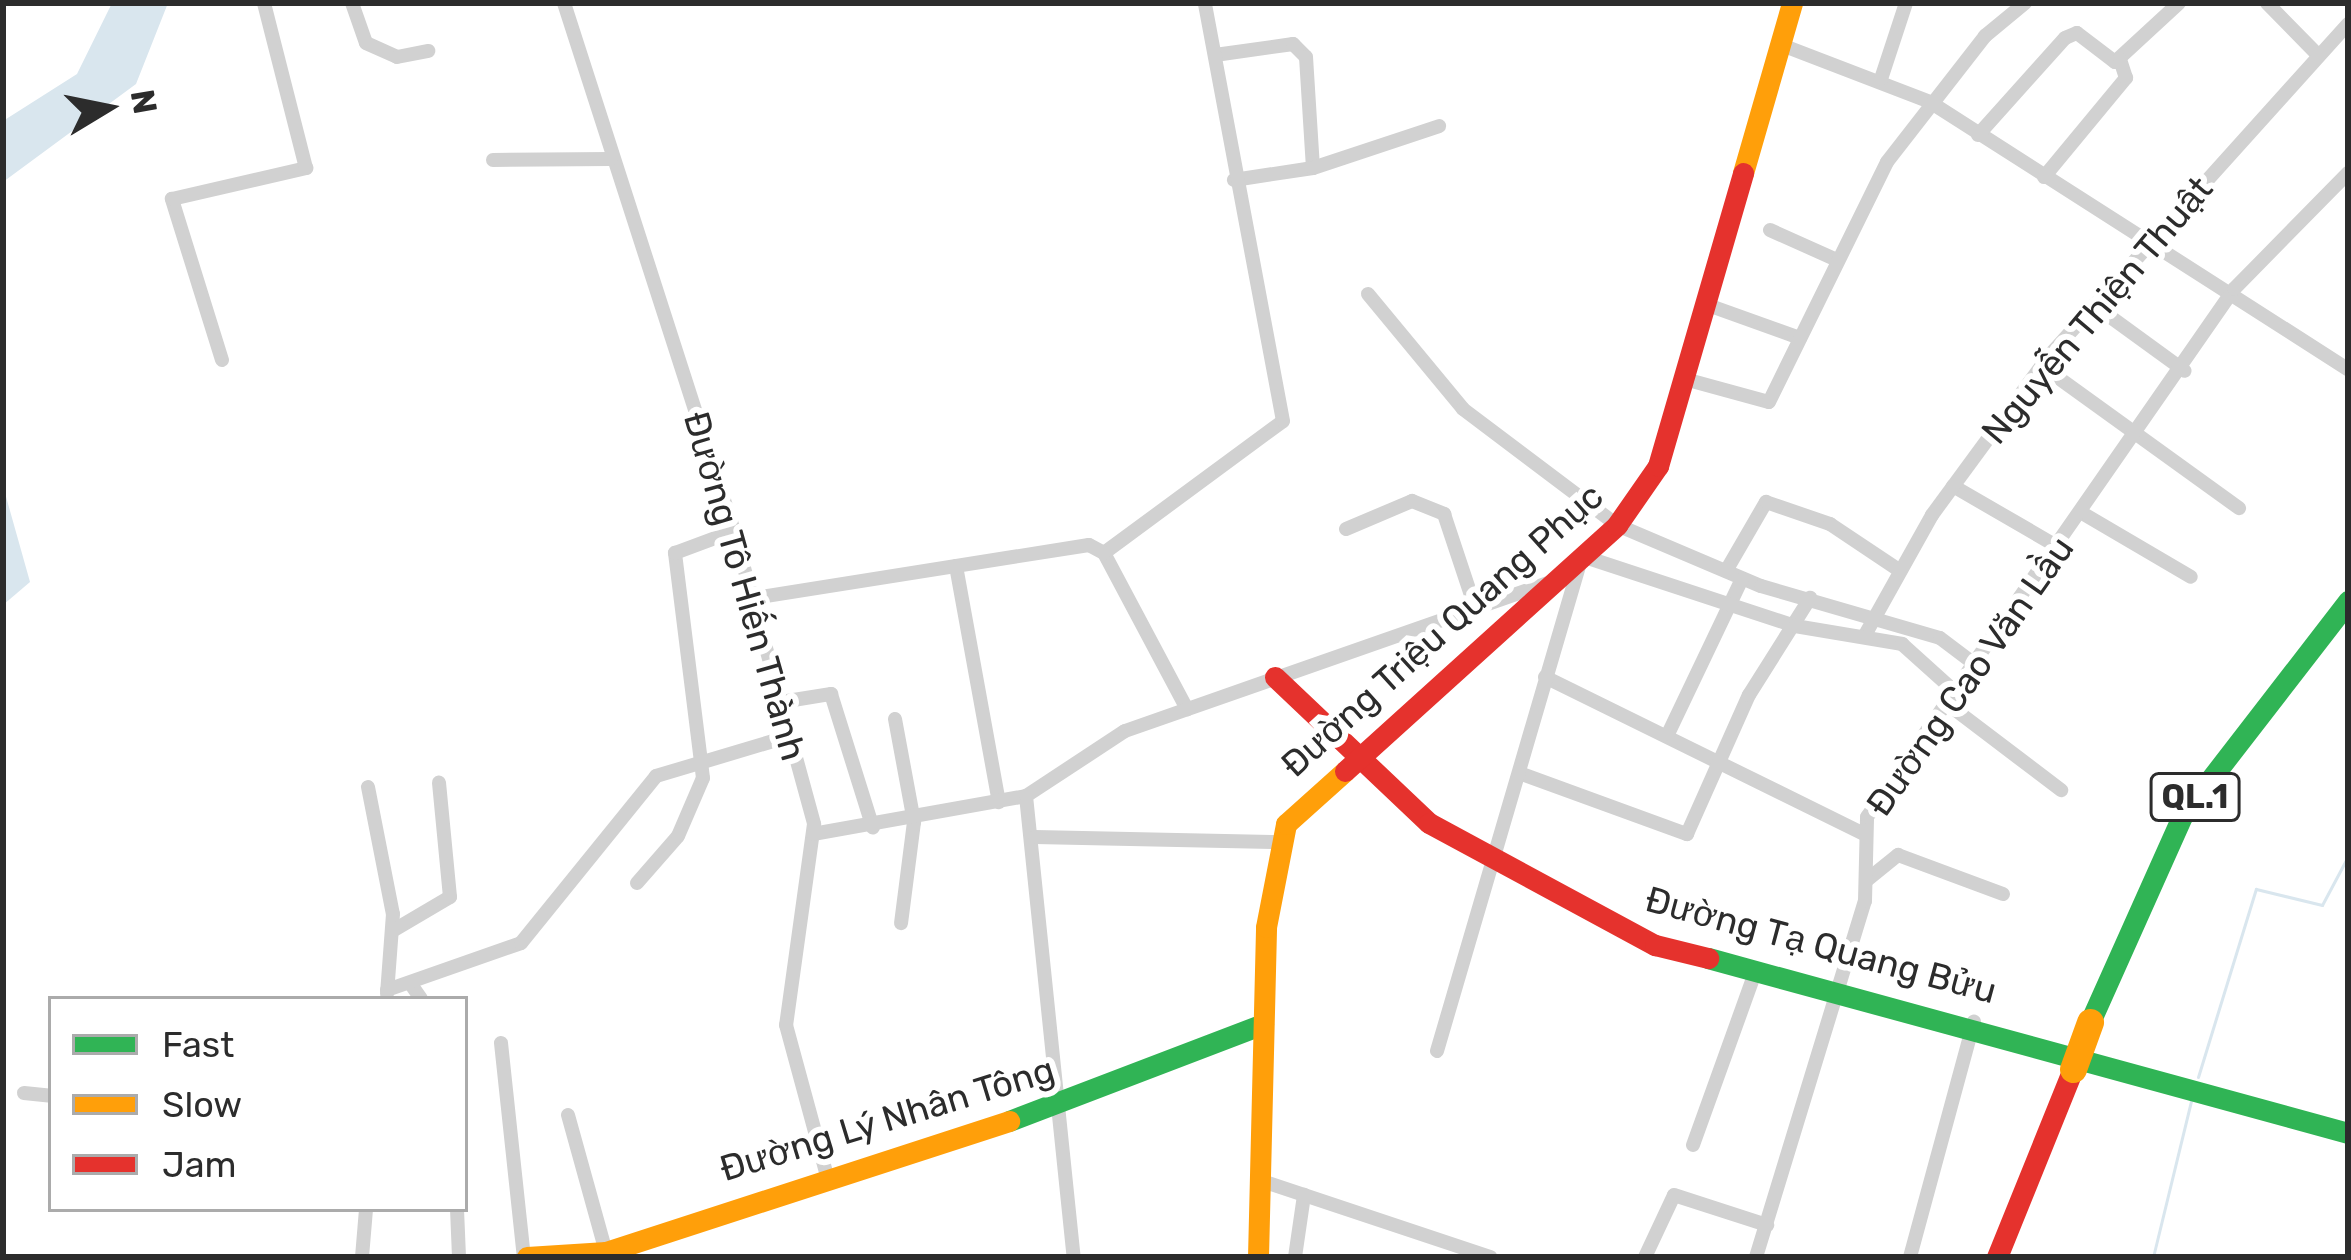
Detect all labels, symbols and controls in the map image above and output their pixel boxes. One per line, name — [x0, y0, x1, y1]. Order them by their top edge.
north arrow — [48, 48, 168, 168]
text: N — [123, 87, 165, 117]
street label: Nguyễn Thiện Thuật — [1972, 167, 2222, 453]
street label: Đường Tô Hiến Thành — [674, 406, 816, 766]
street label: Đường Triệu Quang Phục — [1272, 474, 1612, 786]
street label: Đường Cao Văn Lầu — [1857, 528, 2083, 824]
road number: QL.1 — [2147, 770, 2243, 824]
street label: Đường Tạ Quang Bửu — [1640, 877, 2002, 1013]
legend — [48, 996, 468, 1212]
text: Fast — [162, 1023, 234, 1066]
street label: Đường Lý Nhân Tông — [714, 1047, 1060, 1191]
text: Slow — [162, 1083, 242, 1126]
text: Jam — [162, 1143, 237, 1186]

